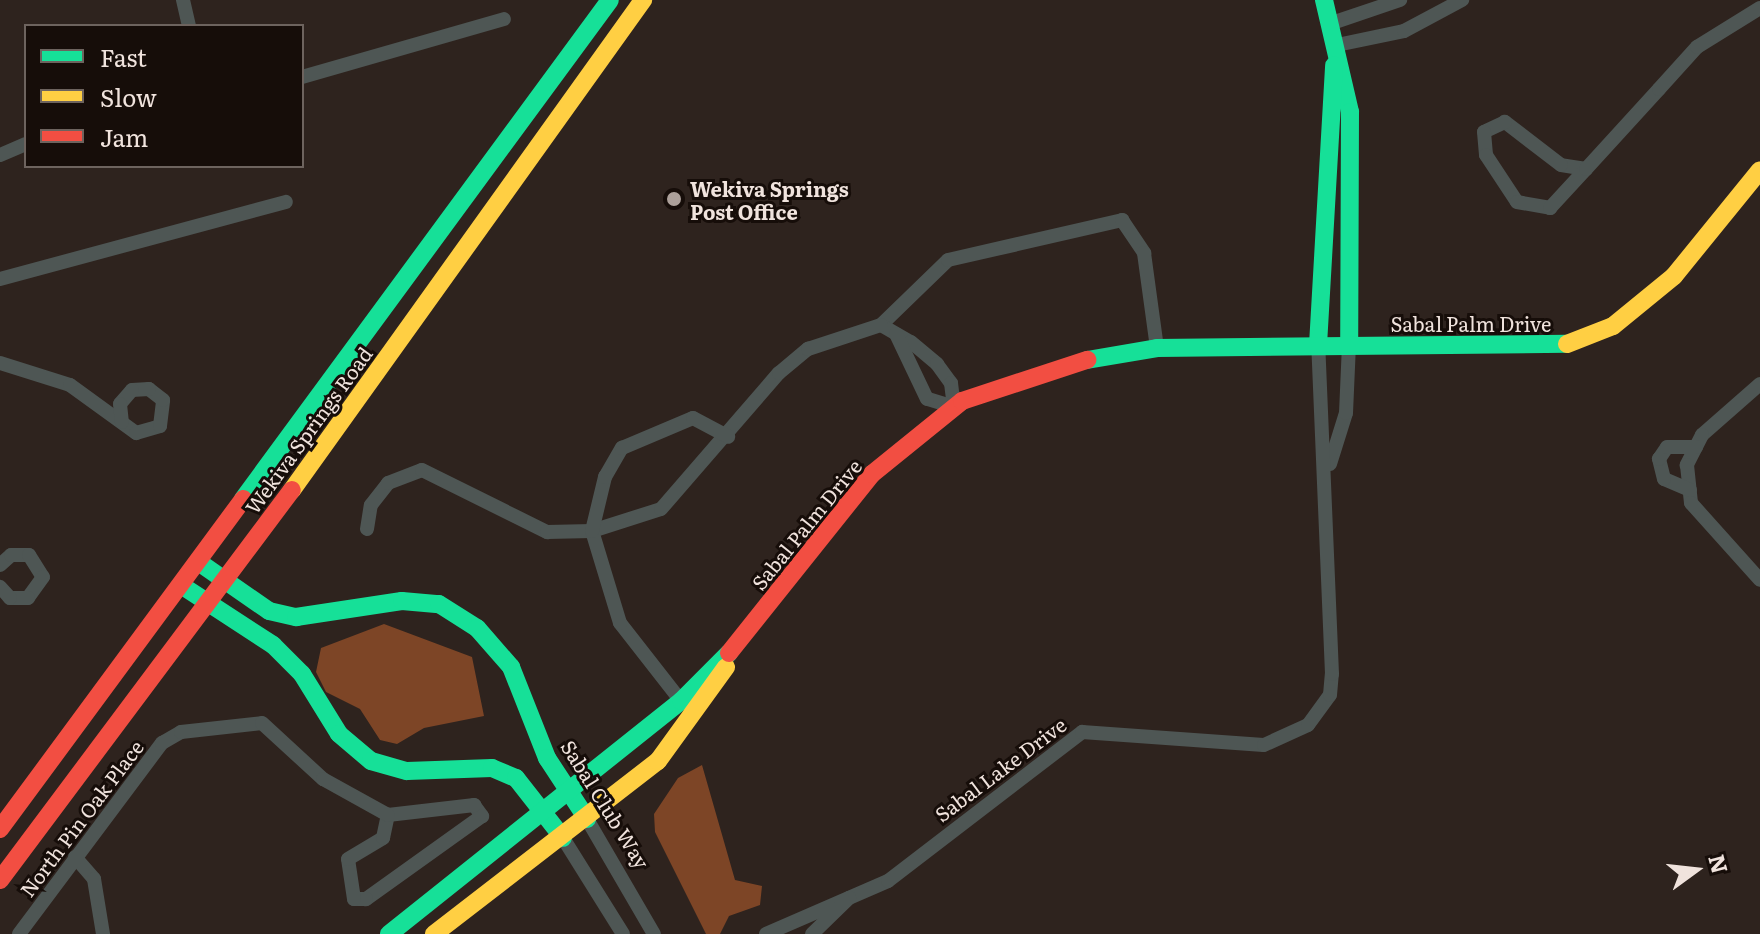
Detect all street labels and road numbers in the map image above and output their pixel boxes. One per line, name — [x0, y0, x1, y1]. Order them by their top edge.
street label: Sabal Palm Drive — [1391, 311, 1551, 335]
street label: Wekiva Springs Road — [239, 342, 377, 518]
street label: Sabal Palm Drive — [746, 454, 866, 594]
street label: Sabal Lake Drive — [930, 712, 1070, 826]
street label: North Pin Oak Place — [14, 735, 148, 901]
street label: Sabal Club Way — [557, 735, 655, 873]

